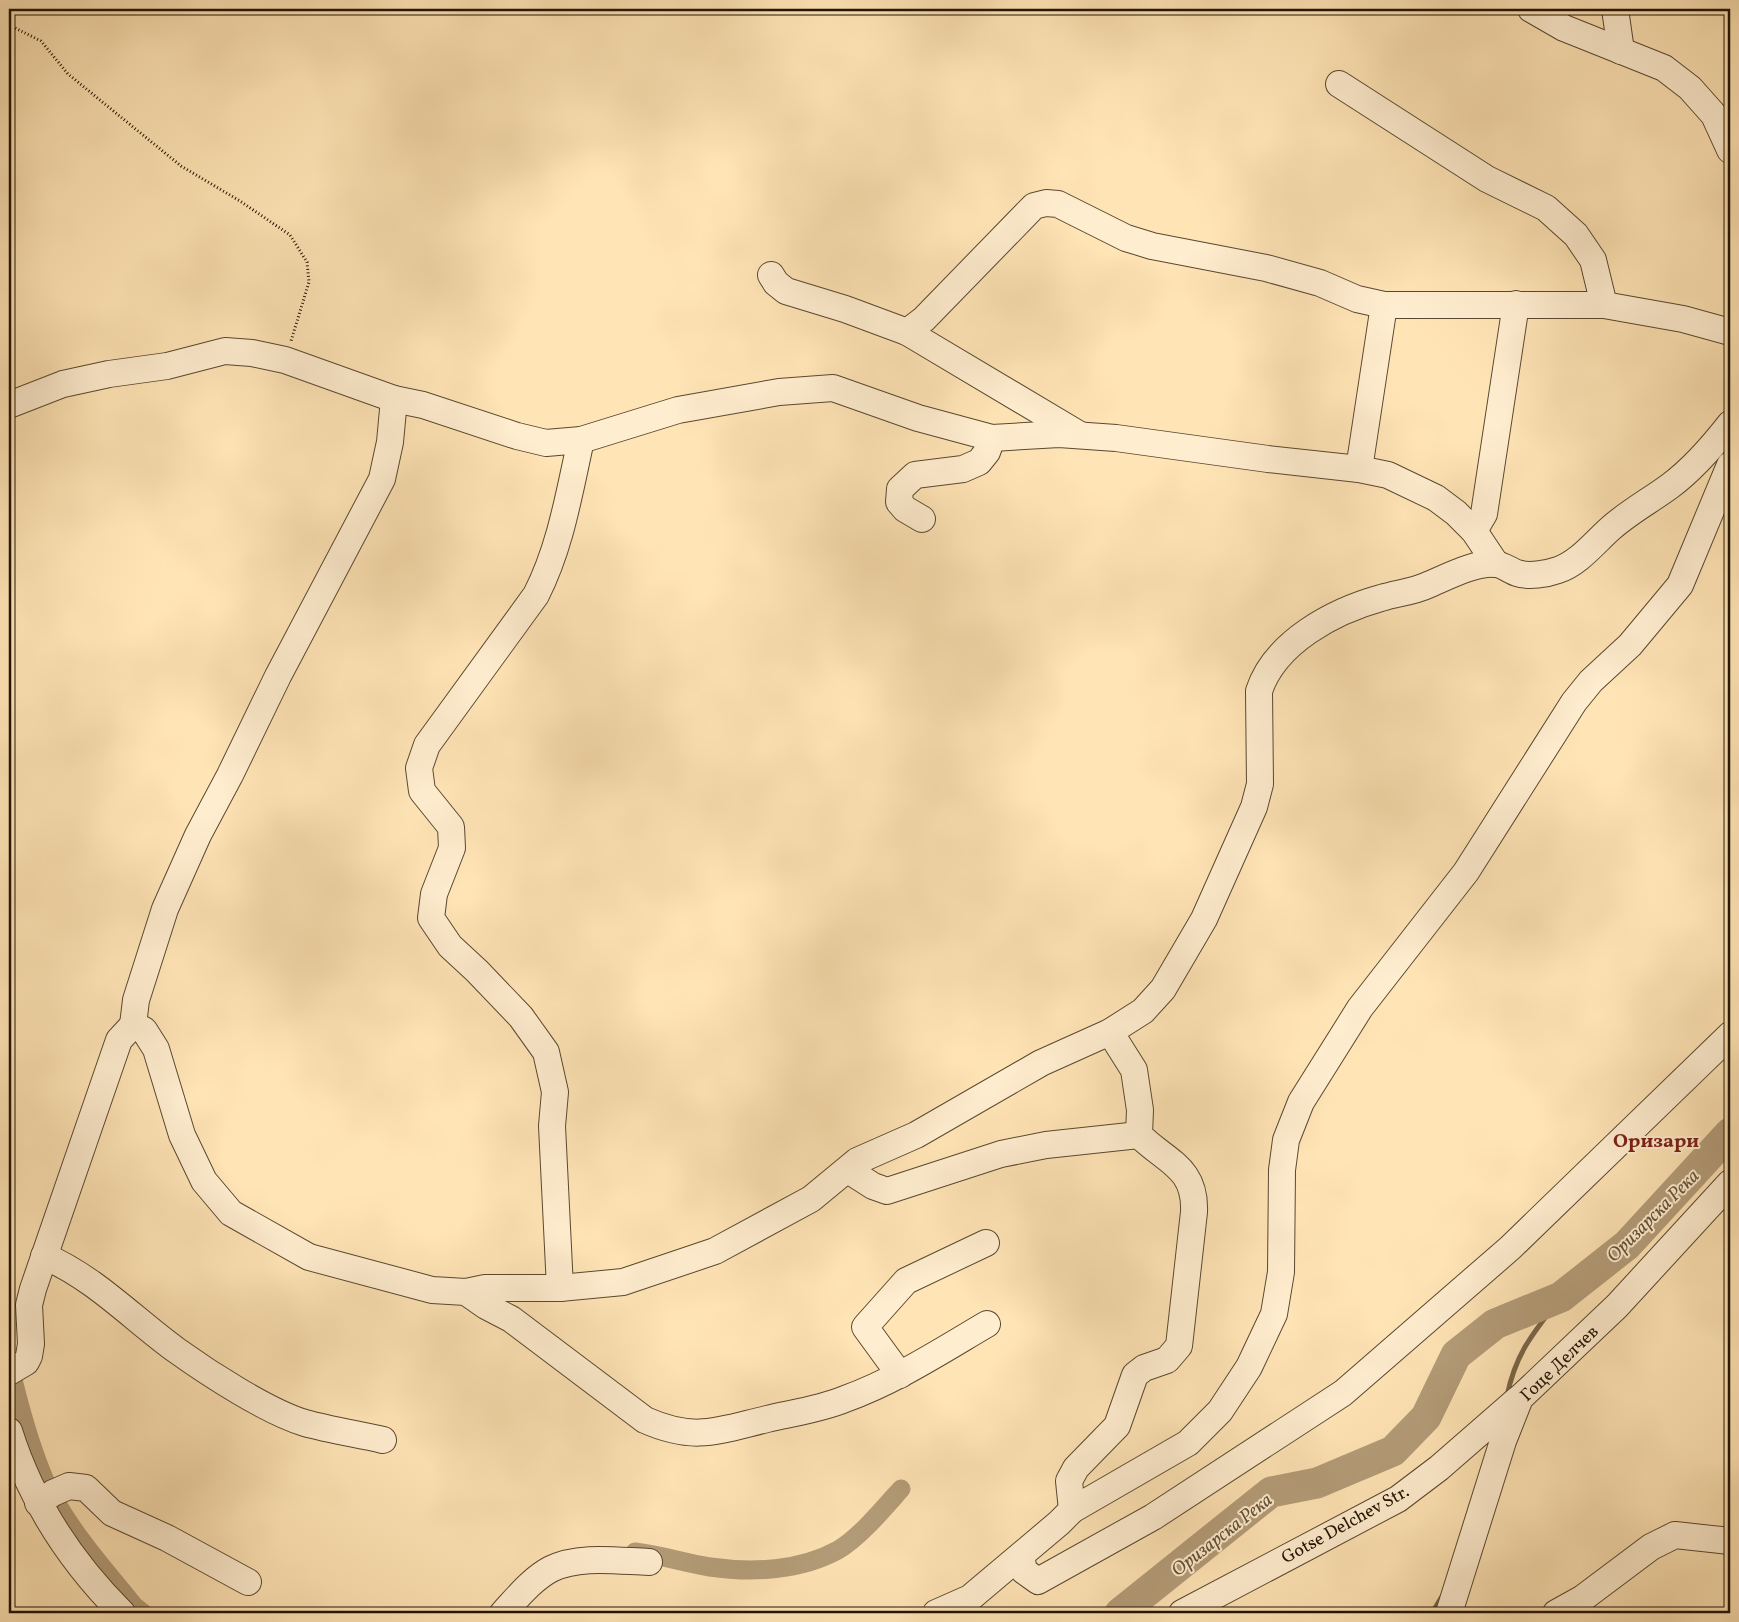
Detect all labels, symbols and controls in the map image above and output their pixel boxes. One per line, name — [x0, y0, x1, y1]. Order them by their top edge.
district label: Оризари — [1613, 1128, 1699, 1156]
water label: Оризарска Река — [1601, 1164, 1706, 1269]
street label: Гоце Делчев — [1515, 1320, 1605, 1408]
street label: Gotse Delchev Str. — [1277, 1480, 1414, 1571]
water label: Оризарска Река — [1166, 1488, 1278, 1583]

